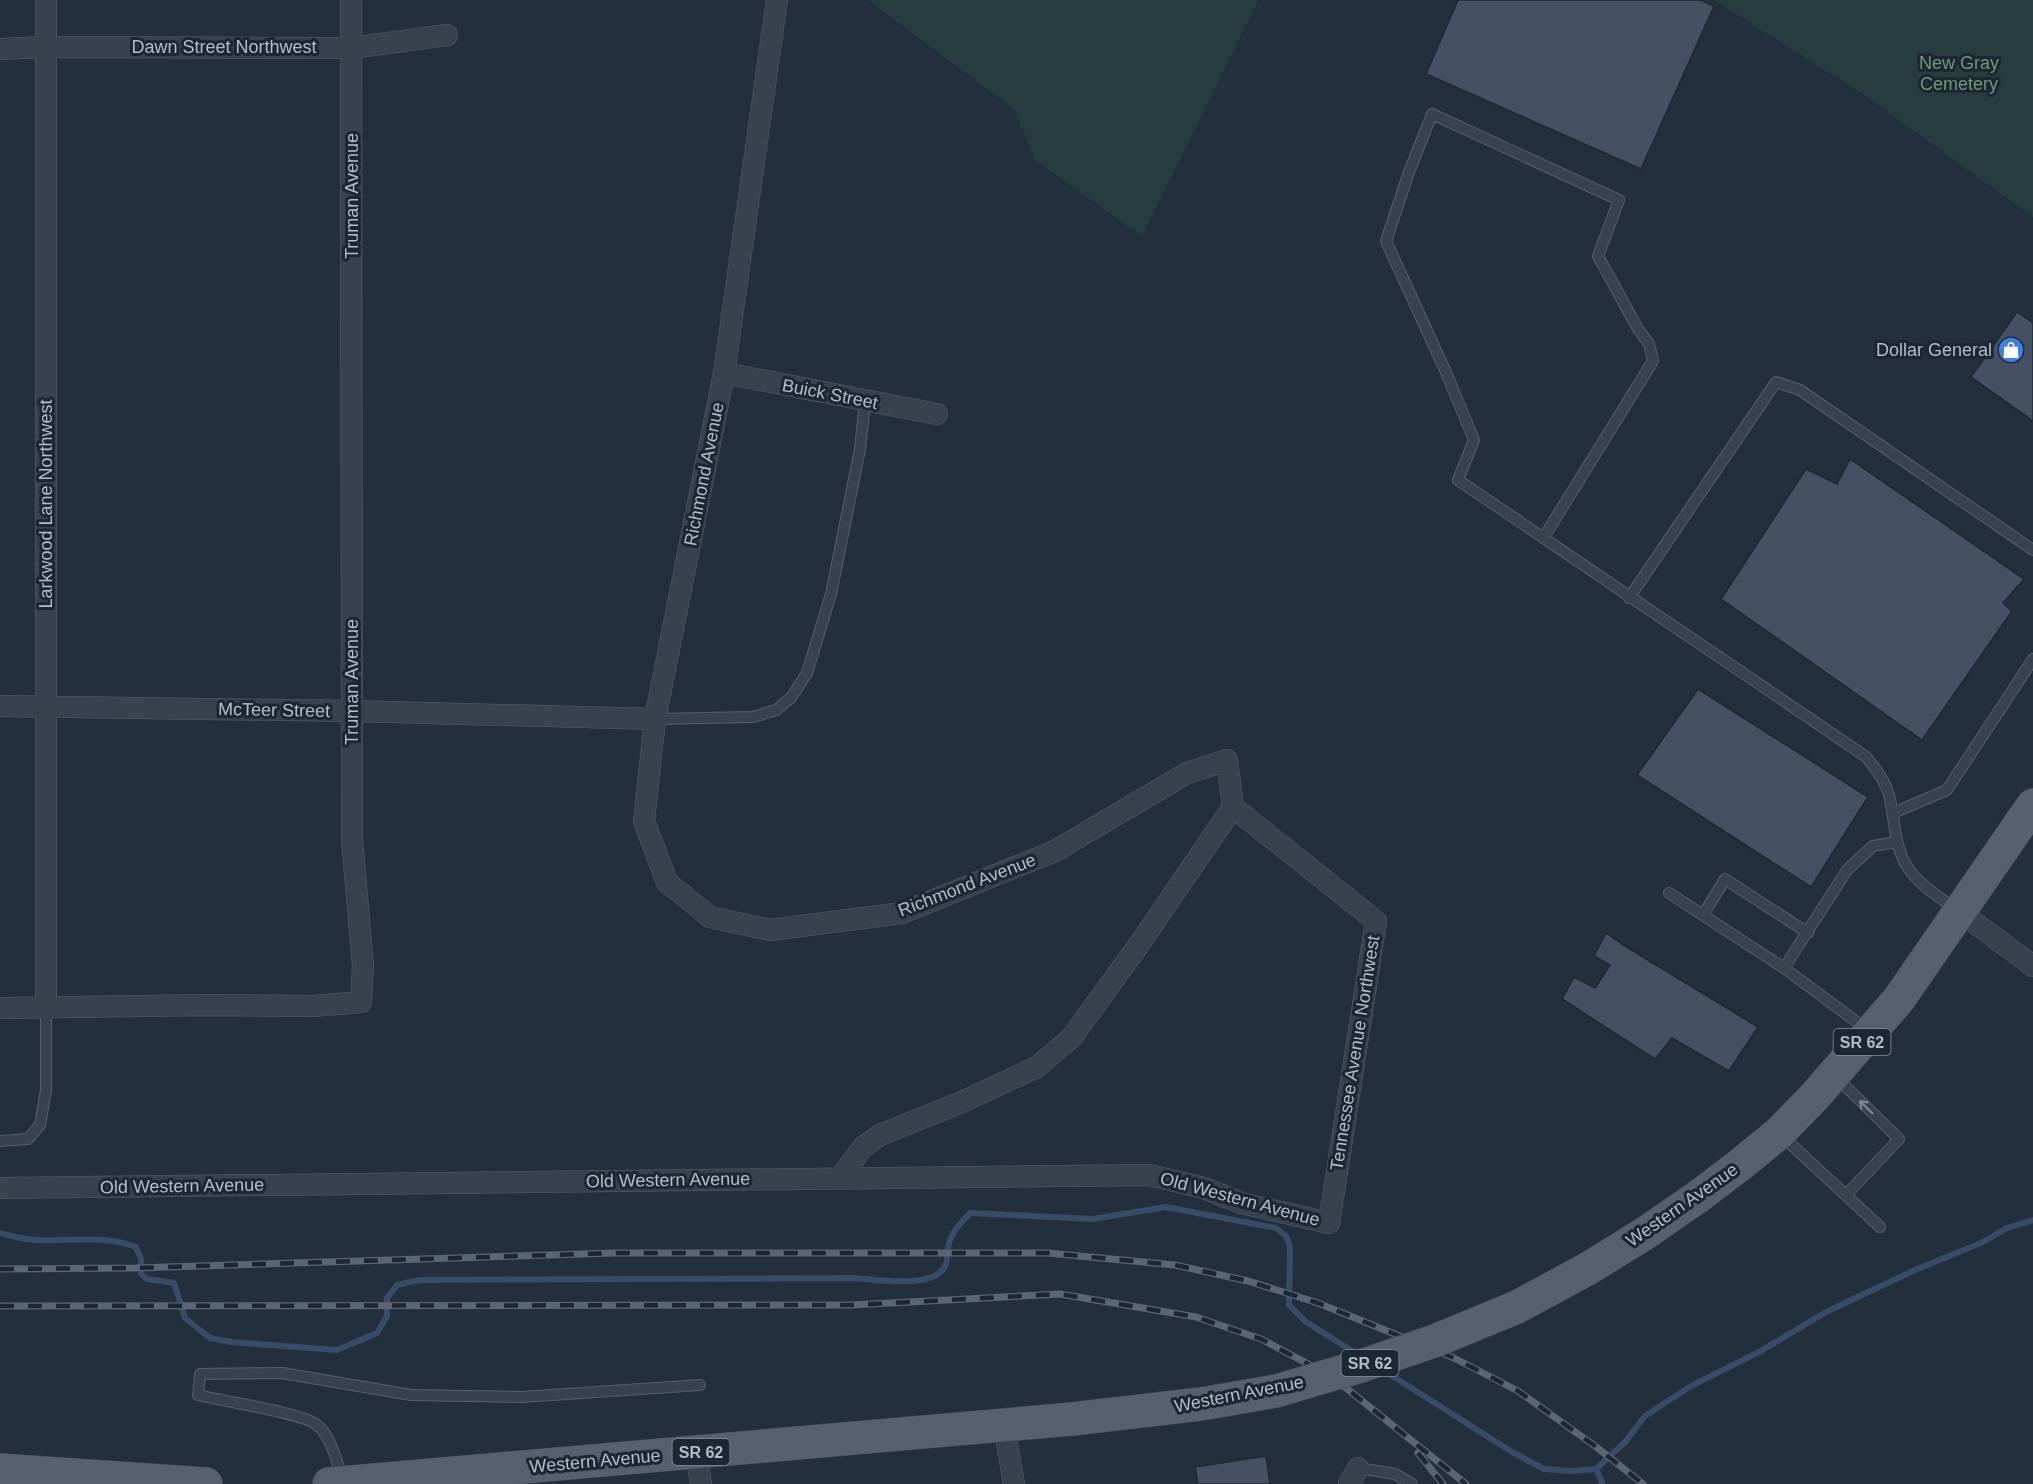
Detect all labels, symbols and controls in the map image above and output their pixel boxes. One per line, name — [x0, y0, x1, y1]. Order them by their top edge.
street label: Dawn Street Northwest — [131, 37, 317, 57]
park label: New Gray Cemetery — [1919, 53, 1999, 94]
street label: Truman Avenue — [342, 133, 362, 259]
shop icon: Dollar General — [1996, 335, 2026, 365]
place label: Dollar General — [1876, 340, 1992, 360]
street label: Buick Street — [780, 375, 880, 413]
street label: Larkwood Lane Northwest — [36, 399, 56, 609]
street label: Richmond Avenue — [680, 401, 728, 547]
street label: Truman Avenue — [342, 619, 362, 745]
street label: McTeer Street — [218, 699, 330, 721]
street label: Richmond Avenue — [895, 850, 1039, 920]
street label: Tennessee Avenue Northwest — [1327, 934, 1383, 1172]
road number: SR 62 — [1834, 1029, 1890, 1055]
one-way arrow — [1859, 1100, 1874, 1114]
street label: Western Avenue — [1622, 1159, 1742, 1251]
street label: Old Western Avenue — [1158, 1168, 1322, 1230]
street label: Old Western Avenue — [586, 1169, 750, 1191]
street label: Old Western Avenue — [100, 1175, 264, 1197]
road number: SR 62 — [1342, 1350, 1398, 1376]
street label: Western Avenue — [1173, 1372, 1305, 1416]
road number: SR 62 — [672, 1439, 730, 1465]
street label: Western Avenue — [529, 1445, 661, 1477]

